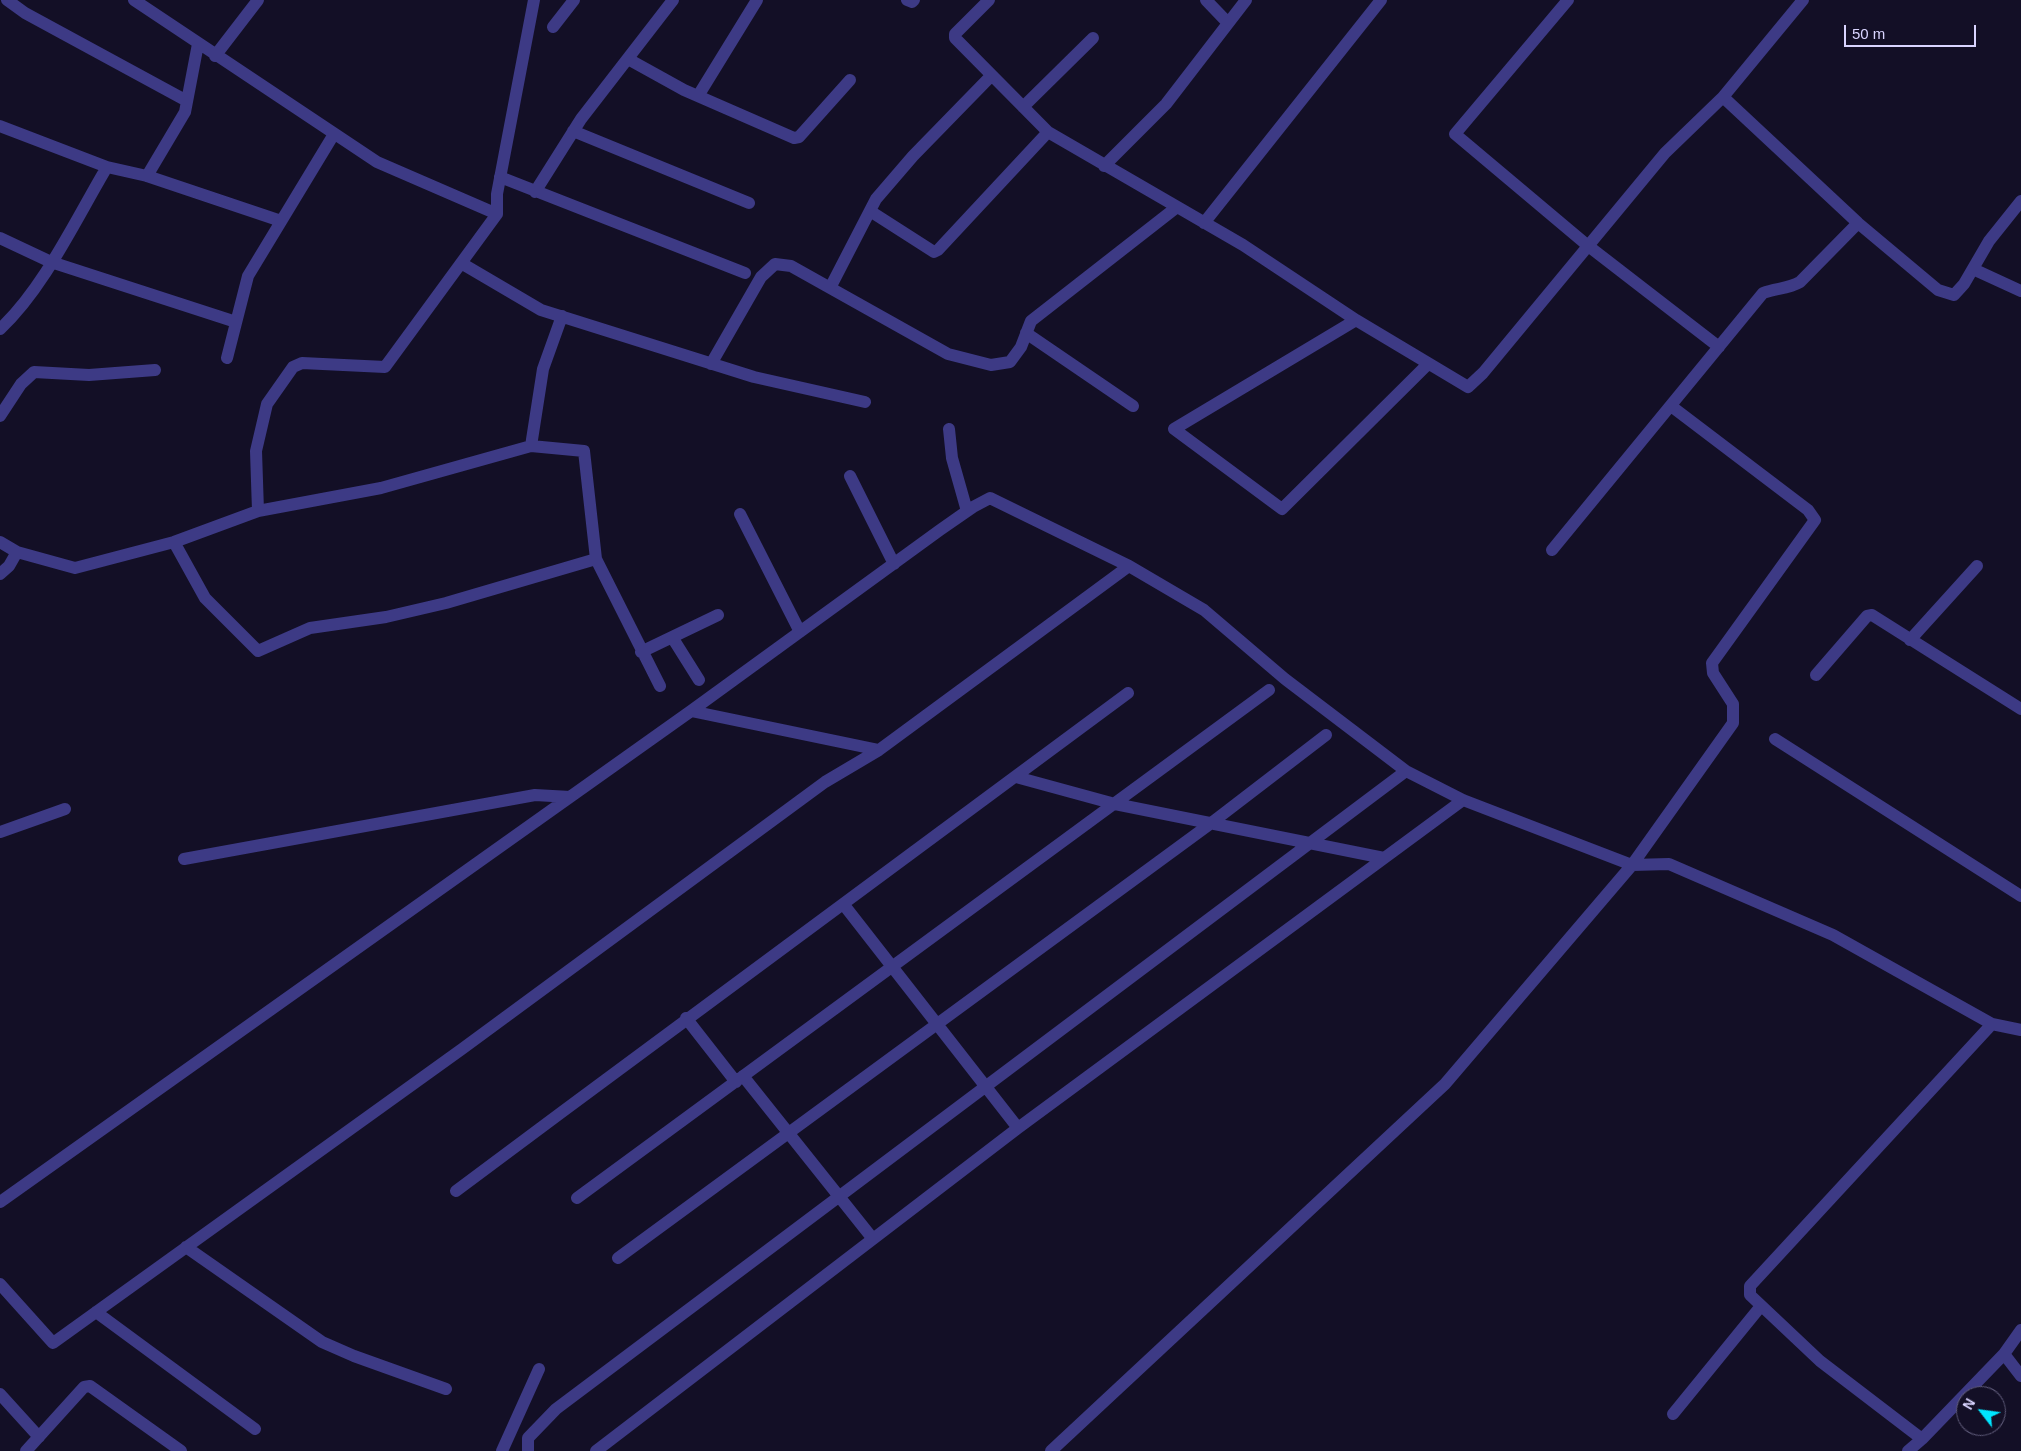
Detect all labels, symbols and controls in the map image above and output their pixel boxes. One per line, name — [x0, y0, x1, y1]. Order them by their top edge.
scale bar — [1846, 15, 1978, 47]
text: 50 m — [1852, 25, 1885, 42]
north arrow — [1956, 1386, 2006, 1436]
text: N — [1959, 1396, 1978, 1412]

